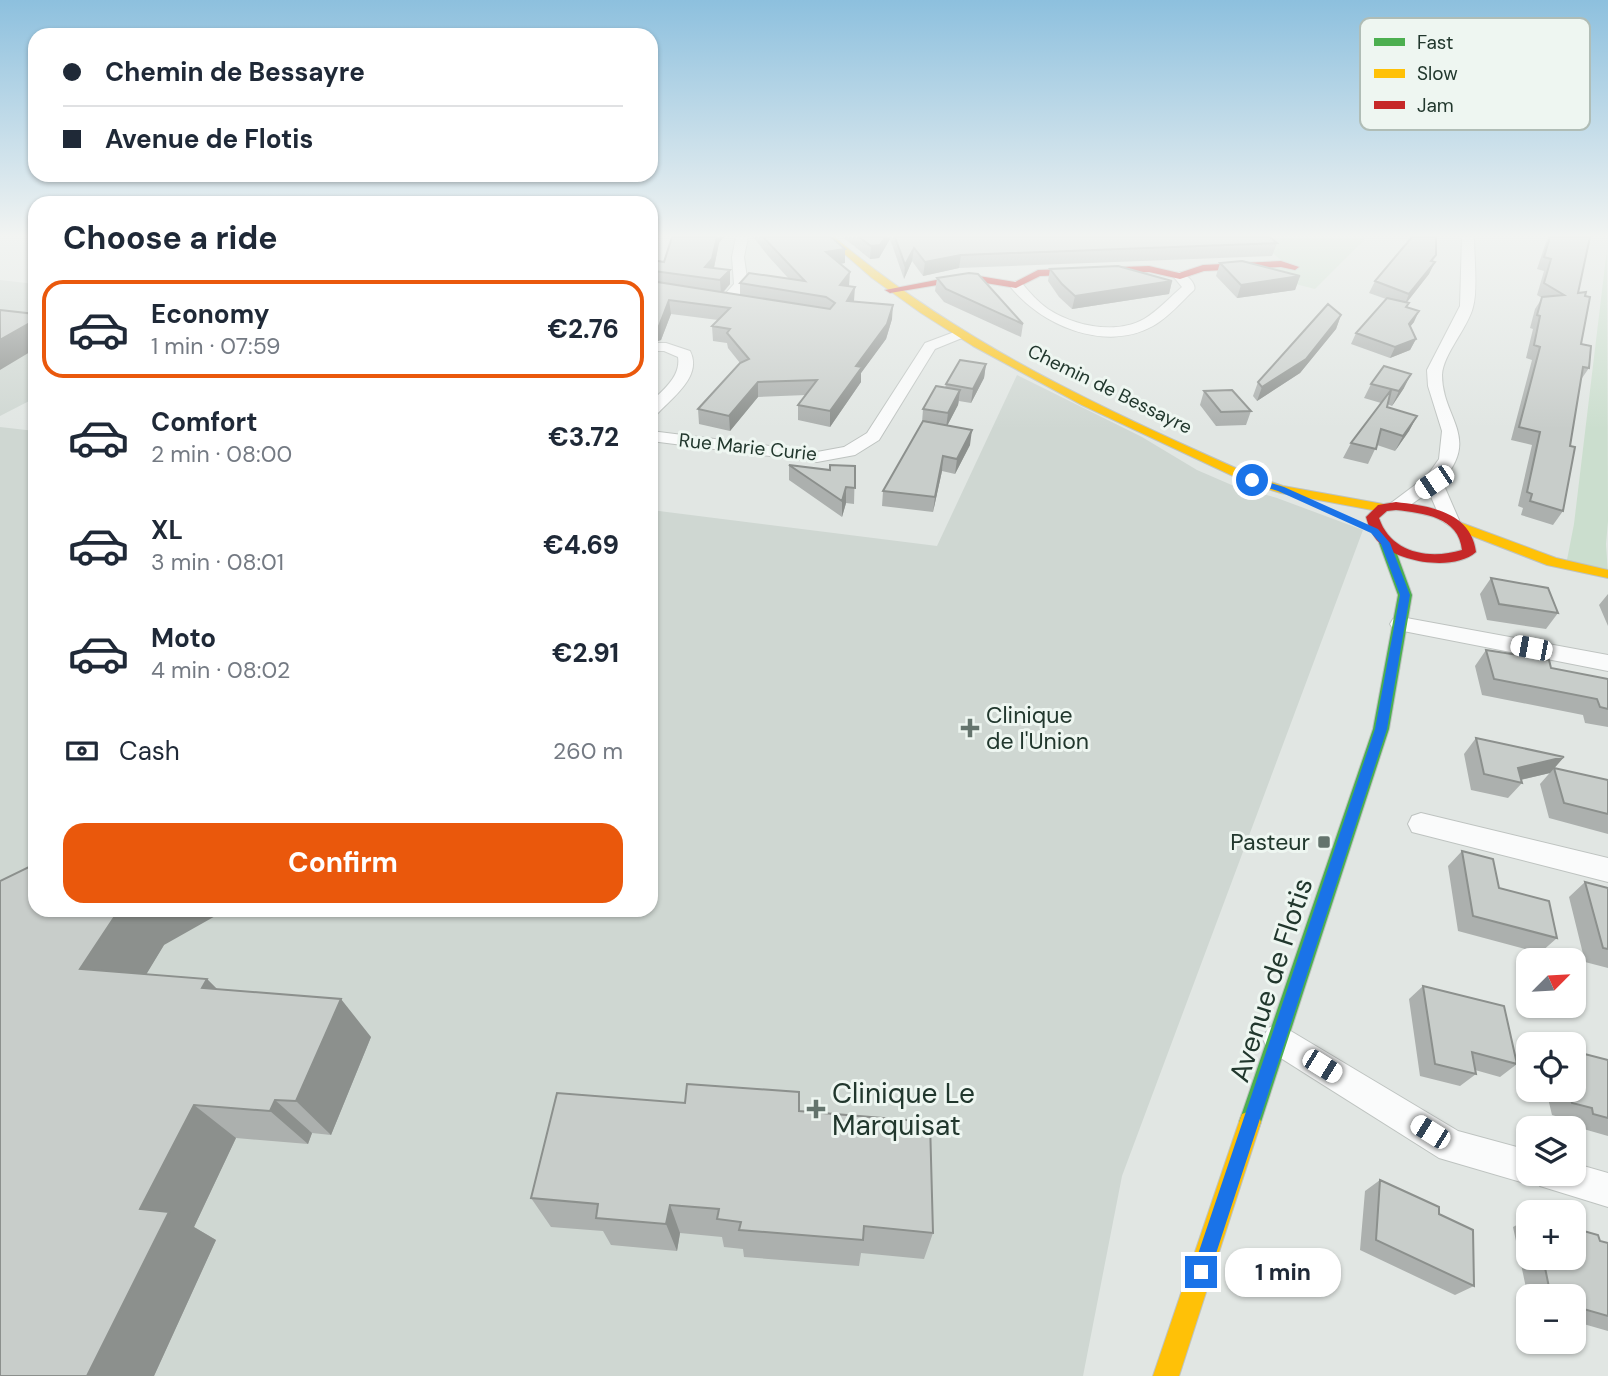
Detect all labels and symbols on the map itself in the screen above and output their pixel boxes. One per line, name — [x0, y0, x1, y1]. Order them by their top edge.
legend — [1360, 18, 1590, 130]
text: Fast — [1417, 30, 1453, 55]
text: Slow — [1417, 61, 1458, 86]
text: Jam — [1417, 93, 1454, 118]
street label: Chemin de Bessayre — [1024, 338, 1196, 440]
street label: Rue Marie Curie — [678, 427, 818, 467]
car — [1411, 462, 1458, 502]
route start — [1236, 464, 1268, 496]
car — [1509, 634, 1554, 662]
place label: Clinique de l'Union — [986, 700, 1089, 756]
marker: Clinique de l'Union — [960, 718, 980, 738]
place label: Pasteur — [1230, 827, 1310, 857]
marker: Pasteur — [1316, 834, 1332, 850]
street label: Avenue de Flotis — [1221, 873, 1321, 1087]
north arrow — [1516, 948, 1586, 1018]
car — [1299, 1046, 1346, 1086]
place label: Clinique Le Marquisat — [832, 1075, 975, 1144]
marker: Clinique Le Marquisat — [806, 1099, 826, 1119]
car — [1407, 1112, 1454, 1152]
callout: 1 min — [1226, 1248, 1341, 1296]
route end — [1185, 1256, 1217, 1288]

